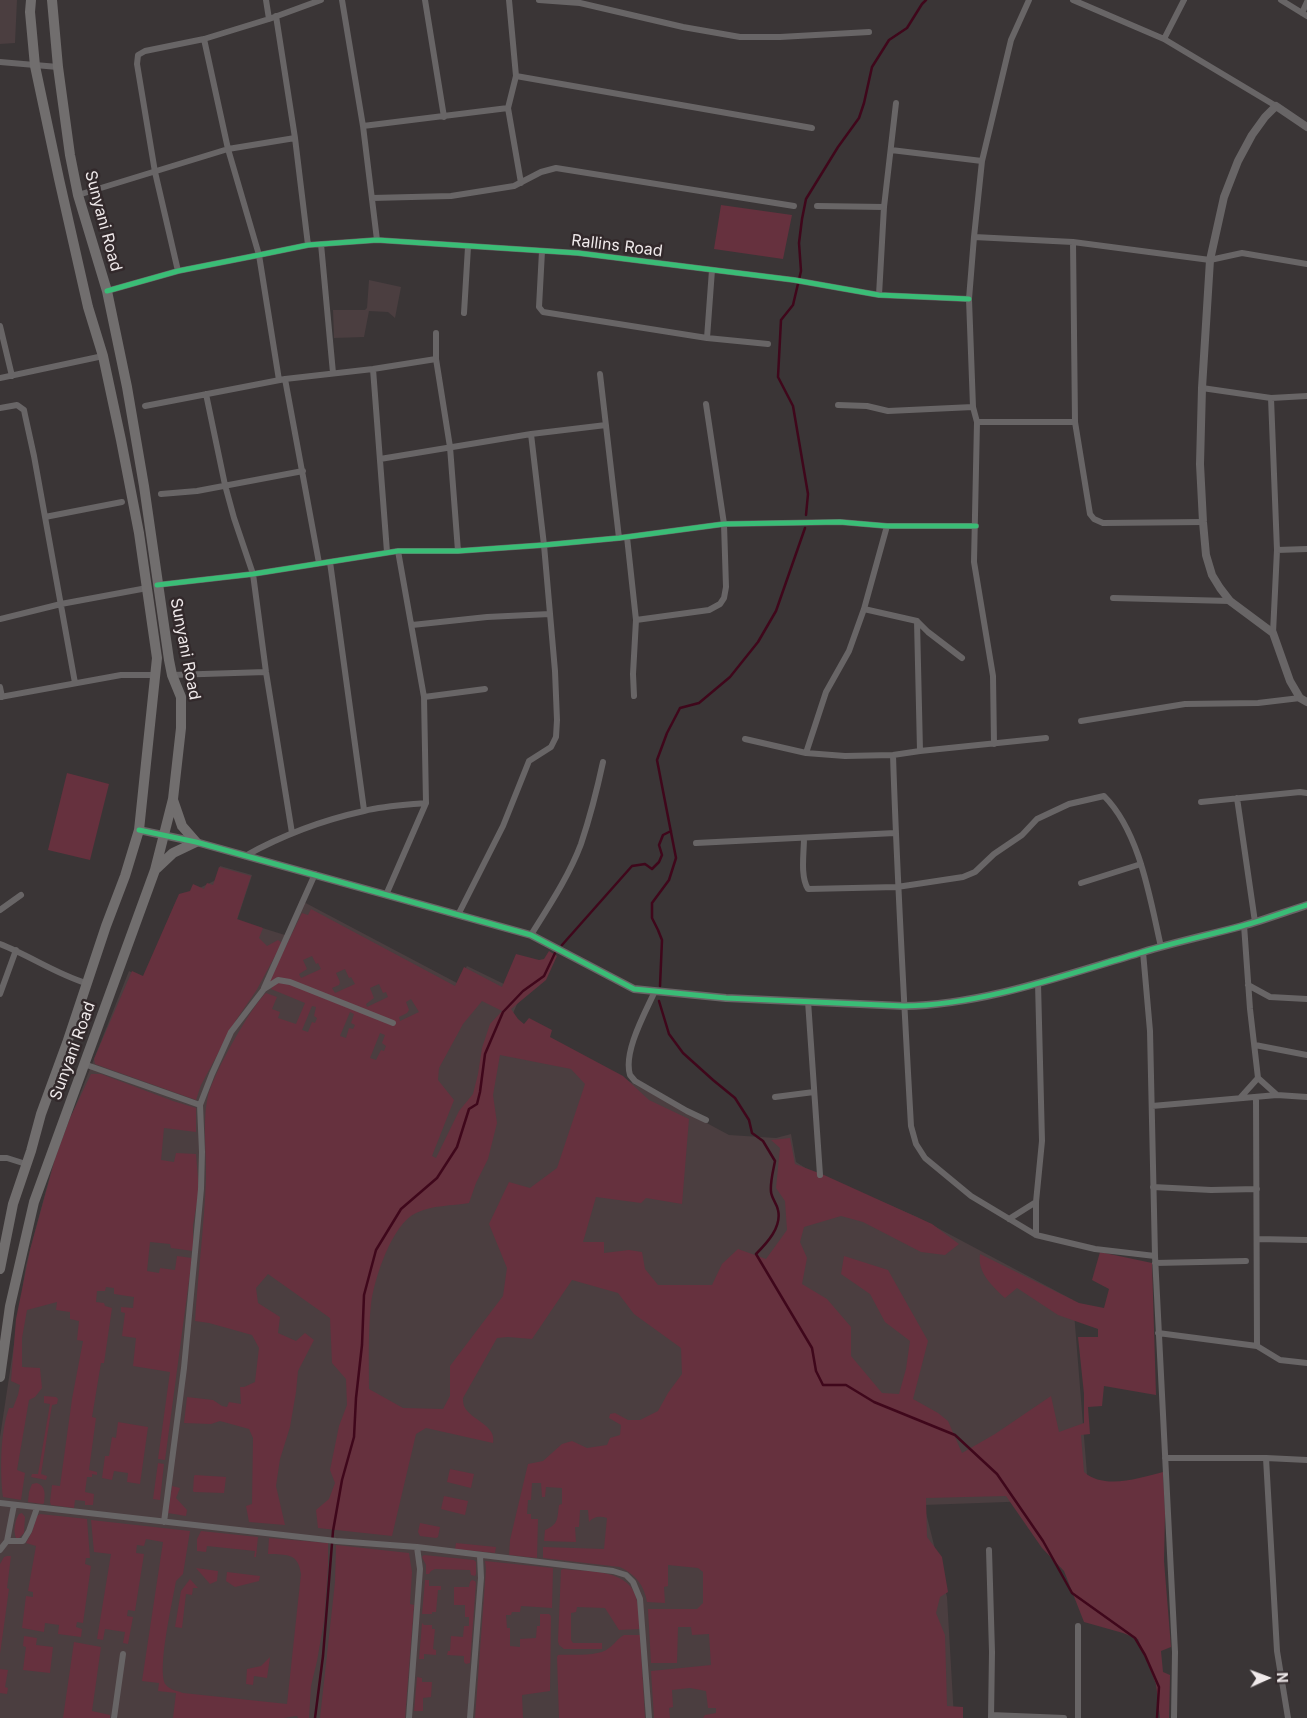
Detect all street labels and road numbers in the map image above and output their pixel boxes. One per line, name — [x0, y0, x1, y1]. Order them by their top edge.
street label: Sunyani Road — [80, 169, 126, 273]
street label: Rallins Road — [570, 231, 664, 261]
street label: Sunyani Road — [166, 596, 204, 702]
street label: Sunyani Road — [46, 999, 100, 1103]

